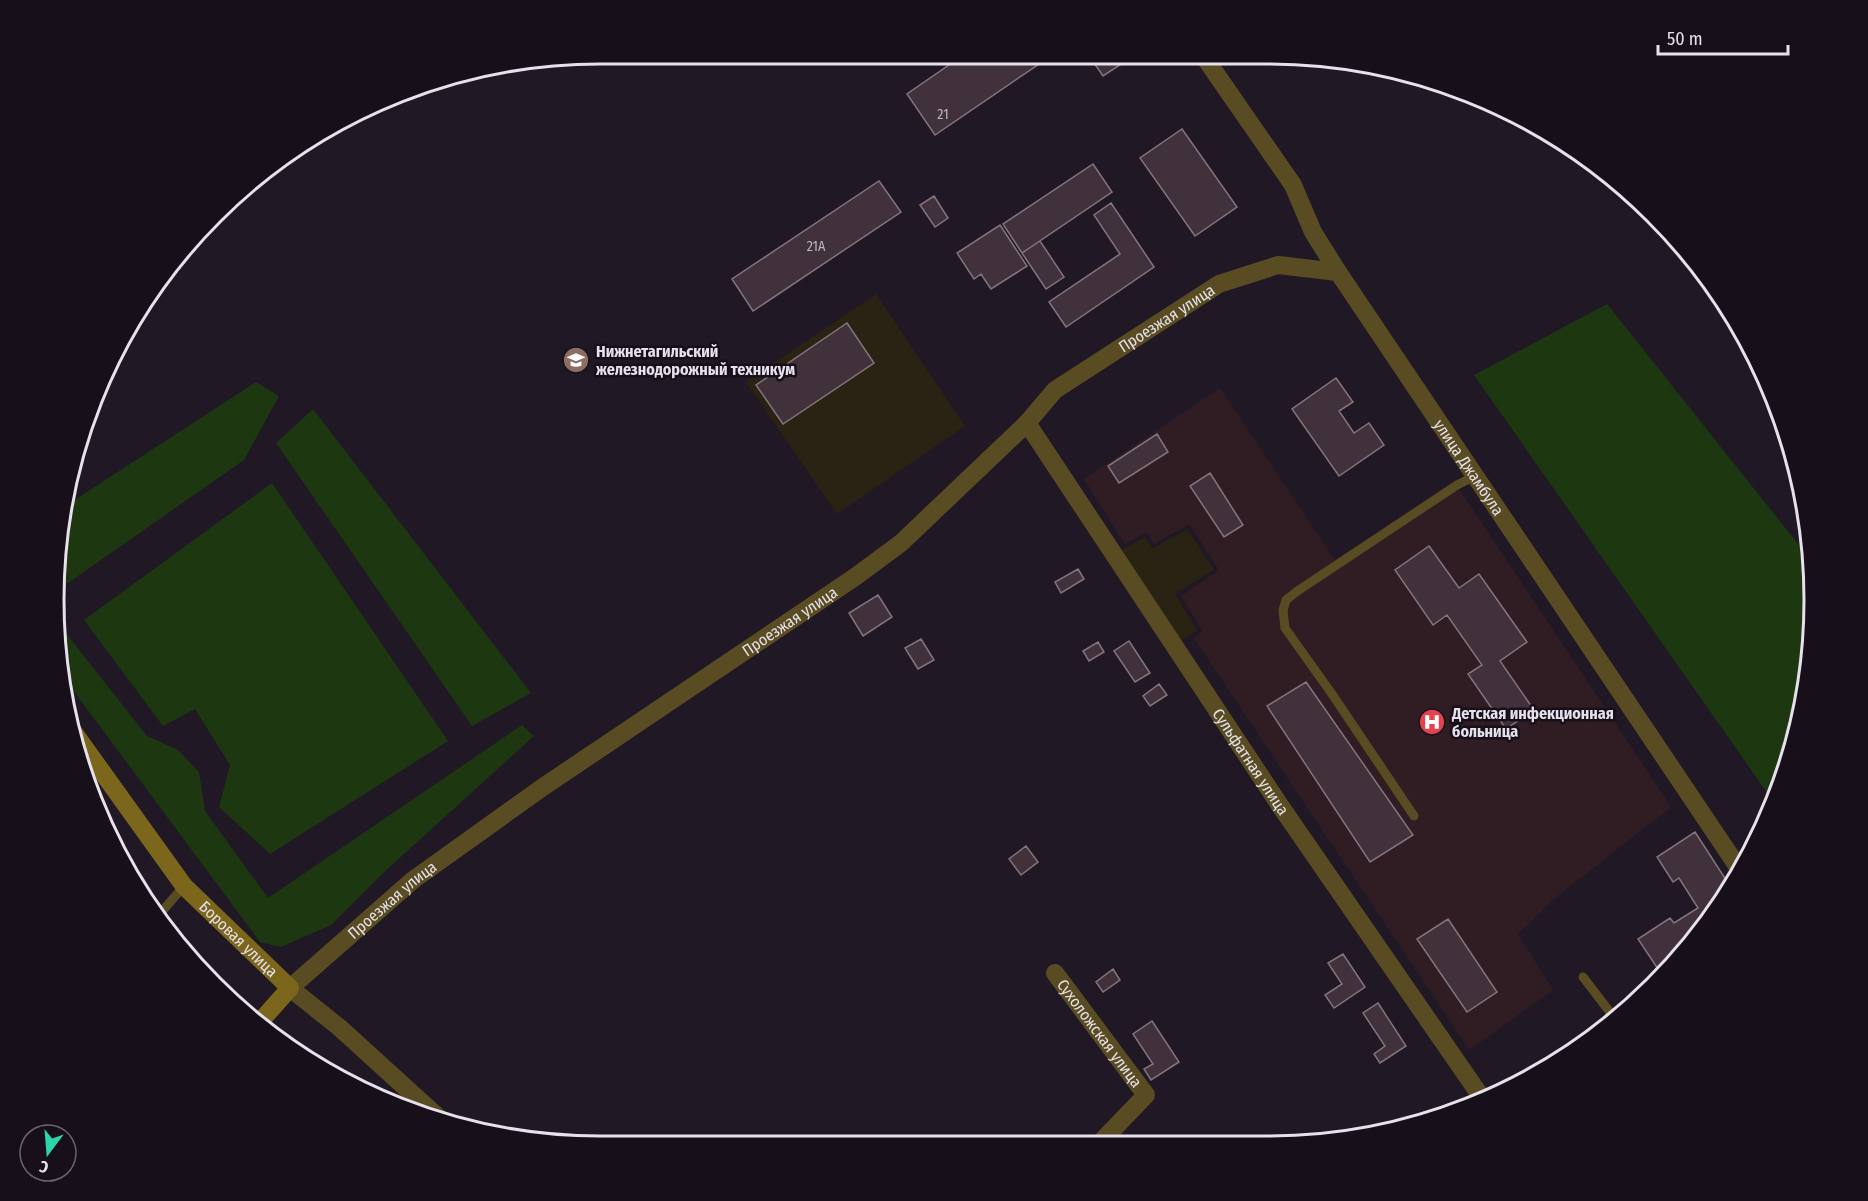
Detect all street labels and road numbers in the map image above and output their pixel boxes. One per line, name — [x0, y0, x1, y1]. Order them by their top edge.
street label: Проезжая улица — [1115, 280, 1218, 356]
street label: улица Джамбула — [1430, 416, 1508, 519]
street label: Проезжая улица — [738, 582, 841, 660]
street label: Сульфатная улица — [1209, 705, 1293, 819]
street label: Проезжая улица — [343, 857, 440, 943]
street label: Боровая улица — [196, 897, 282, 981]
street label: Сухоложская улица — [1053, 975, 1146, 1091]

